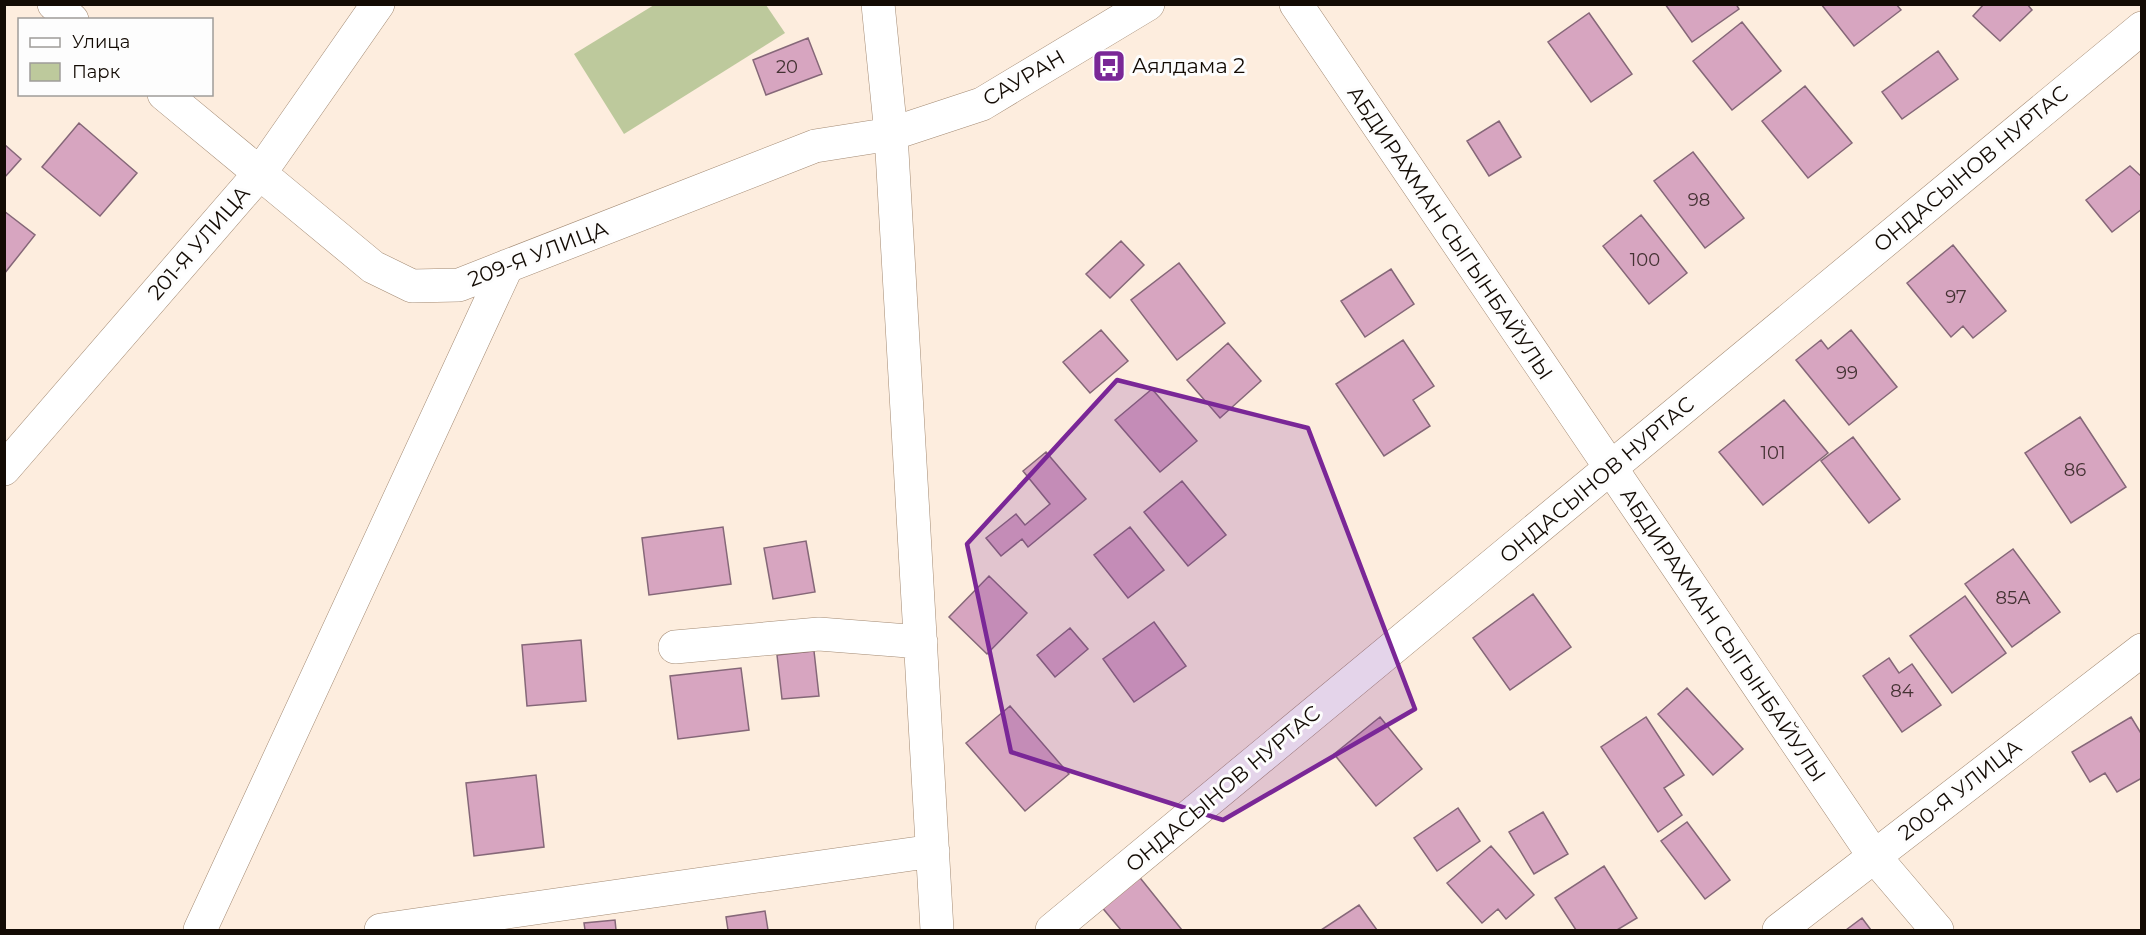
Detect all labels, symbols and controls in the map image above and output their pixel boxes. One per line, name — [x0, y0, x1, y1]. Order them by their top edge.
legend — [18, 18, 213, 96]
text: Улица — [72, 31, 130, 53]
street label: САУРАН — [978, 44, 1069, 111]
bus stop icon: Аялдама 2 — [1091, 48, 1127, 84]
place label: Аялдама 2 — [1132, 53, 1245, 78]
house number: 20 — [776, 56, 798, 78]
text: Парк — [72, 61, 121, 83]
street label: ОНДАСЫНОВ НУРТАС — [1868, 80, 2073, 257]
street label: АБДИРАХМАН СЫГЫНБАЙУЛЫ — [1342, 81, 1558, 384]
street label: 201-Я УЛИЦА — [142, 180, 255, 305]
house number: 98 — [1688, 189, 1710, 211]
street label: 209-Я УЛИЦА — [464, 215, 612, 292]
house number: 100 — [1630, 249, 1660, 271]
house number: 97 — [1945, 286, 1967, 308]
house number: 99 — [1836, 362, 1858, 384]
street label: ОНДАСЫНОВ НУРТАС — [1494, 391, 1699, 568]
house number: 101 — [1761, 442, 1785, 464]
house number: 86 — [2064, 459, 2086, 481]
street label: АБДИРАХМАН СЫГЫНБАЙУЛЫ — [1615, 483, 1831, 786]
house number: 85А — [1995, 587, 2031, 609]
house number: 84 — [1890, 680, 1914, 702]
street label: ОНДАСЫНОВ НУРТАС — [1120, 700, 1325, 877]
street label: 200-Я УЛИЦА — [1893, 734, 2026, 845]

